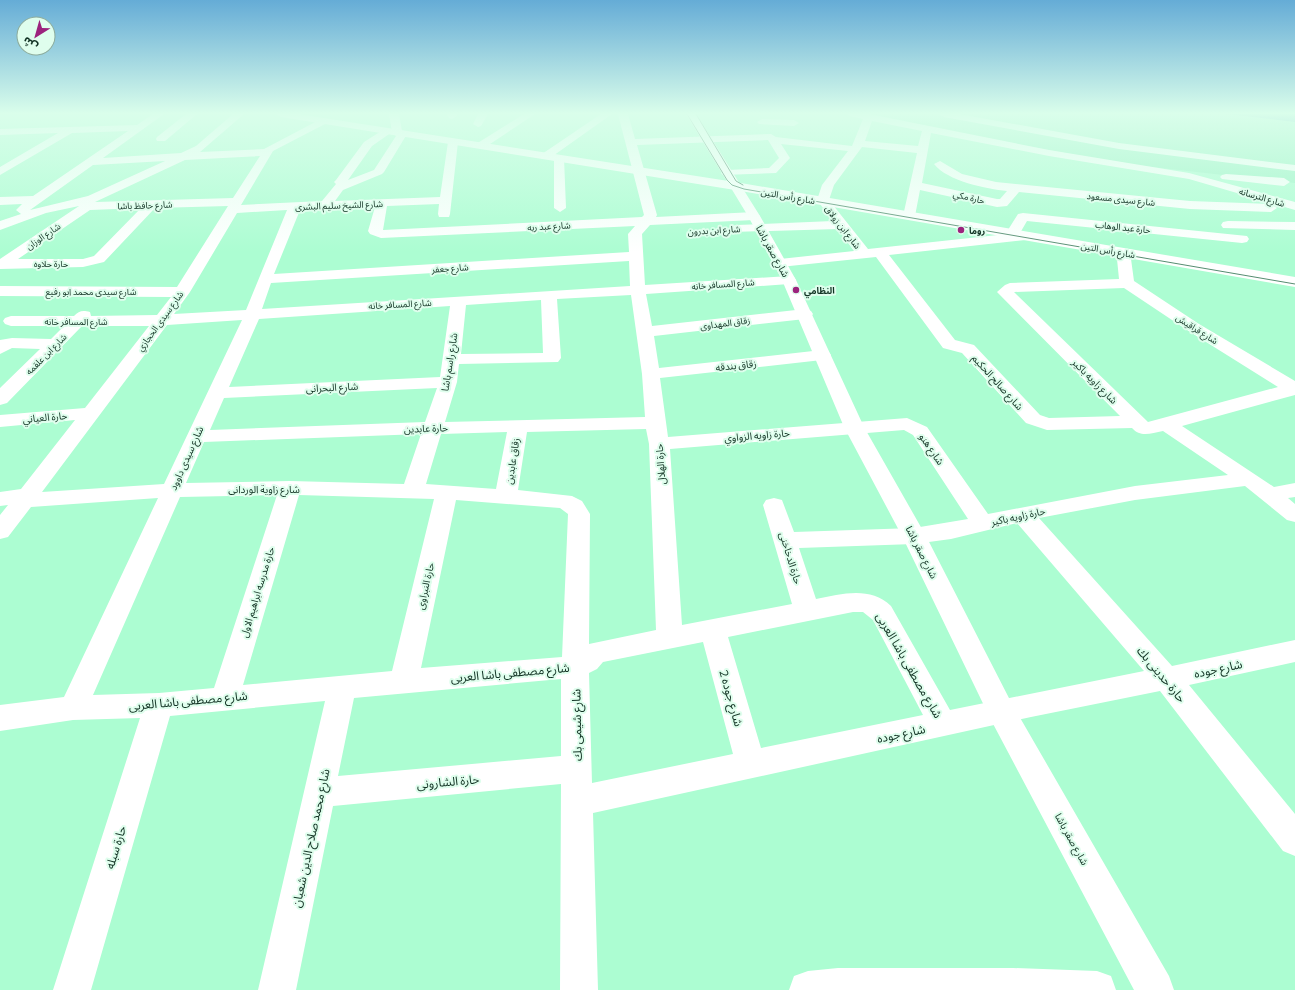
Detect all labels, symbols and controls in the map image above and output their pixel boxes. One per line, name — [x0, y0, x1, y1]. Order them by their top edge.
north arrow — [16, 16, 56, 56]
text: ش — [20, 34, 40, 54]
street label: شارع الترسانه — [1237, 185, 1286, 211]
street label: شارع رأس التين — [760, 186, 816, 208]
street label: حارة مكي — [952, 188, 986, 208]
street label: شارع سيدى مسعود — [1086, 190, 1156, 210]
street label: شارع الشيخ سليم البشرى — [295, 198, 383, 214]
street label: شارع حافظ باشا — [117, 199, 173, 213]
street label: شارع ابن زولاق — [821, 203, 863, 252]
street label: شارع عبد ربه — [527, 219, 571, 235]
street label: حارة عبد الوهاب — [1095, 219, 1151, 236]
street label: شارع الوزان — [24, 220, 64, 253]
street label: شارع ابن بدرون — [687, 223, 741, 239]
street label: شارع صقر باشا — [752, 223, 792, 280]
marker: روما — [956, 225, 966, 235]
place label: روما — [969, 225, 986, 237]
street label: شارع رأس التين — [1080, 240, 1136, 262]
street label: حارة حلاوه — [34, 258, 68, 270]
street label: شارع جعفر — [430, 261, 469, 277]
street label: شارع المسافر خانه — [691, 276, 755, 294]
marker: النظامي — [791, 285, 801, 295]
place label: النظامي — [804, 285, 835, 299]
street label: شارع سيدى محمد ابو رفيع — [46, 286, 136, 299]
street label: شارع سيدى الحجازي — [134, 289, 187, 354]
street label: شارع المسافر خانه — [368, 297, 432, 313]
street label: شارع قراقيش — [1173, 312, 1220, 348]
street label: زقاق المهداوى — [699, 314, 751, 333]
street label: شارع المسافر خانه — [44, 316, 108, 329]
street label: شارع ابن علقمه — [23, 331, 70, 378]
street label: شارع راسم باشا — [438, 332, 462, 392]
street label: شارع صالح الحكيم — [969, 352, 1026, 414]
street label: شارع زاويه باكير — [1068, 355, 1120, 408]
street label: زقاق بندقه — [715, 357, 758, 374]
street label: شارع البحرانى — [306, 380, 359, 396]
street label: حارة العياني — [22, 409, 68, 427]
street label: حارة عابدين — [404, 421, 448, 436]
street label: شارع سيدى داوود — [167, 424, 207, 493]
street label: حارة زاويه الزواوي — [724, 426, 791, 446]
street label: شارع هنو — [915, 431, 947, 468]
street label: زقاق عابدين — [502, 437, 523, 485]
street label: حارة الهلال — [653, 443, 668, 485]
street label: شارع زاوية الوردانى — [228, 483, 300, 497]
street label: حارة زاويه باكير — [989, 504, 1047, 529]
street label: شارع صقر باشا — [902, 524, 940, 581]
street label: حارة الدخاخنى — [776, 531, 805, 586]
street label: حارة مدرسه ابراهيم الاول — [237, 545, 278, 639]
street label: حارة النبراوى — [414, 561, 437, 611]
street label: شارع مصطفى باشا العربى — [871, 610, 946, 722]
street label: حارة حدينى بك — [1134, 643, 1189, 705]
street label: شارع جوده — [1193, 656, 1244, 683]
street label: شارع مصطفى باشا العربى — [450, 660, 570, 687]
street label: شارع جوده 2 — [714, 668, 747, 729]
street label: شارع مصطفى باشا العربى — [128, 688, 248, 715]
street label: شارع شيمى بك — [568, 689, 587, 761]
street label: شارع جوده — [876, 721, 927, 748]
street label: شارع محمد صلاح الدين شعبان — [288, 767, 335, 909]
street label: حارة الشارونى — [416, 771, 480, 792]
street label: شارع صقر باشا — [1051, 811, 1091, 868]
street label: حارة سبله — [102, 824, 129, 871]

